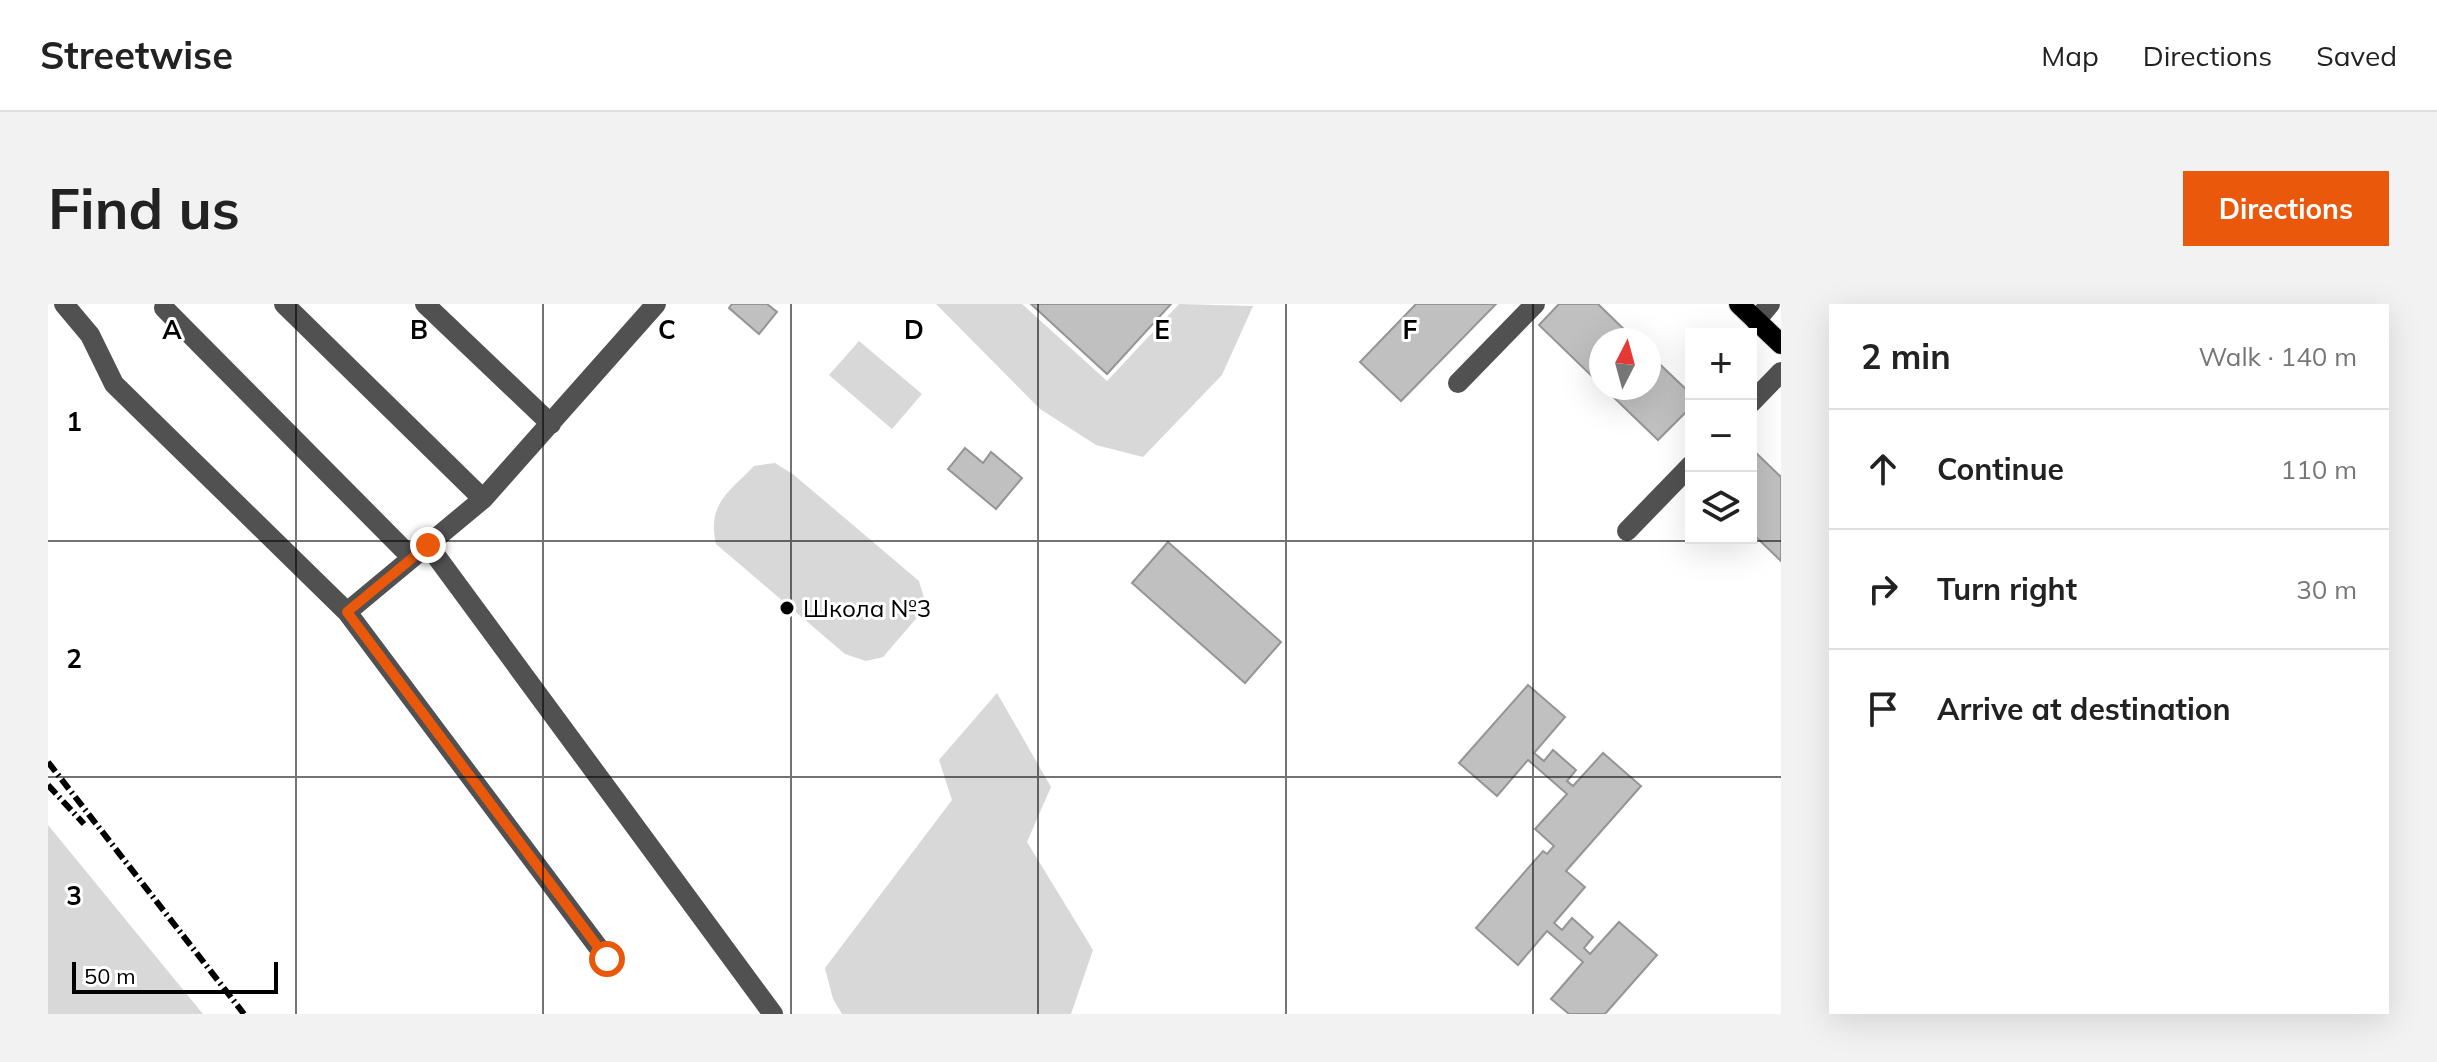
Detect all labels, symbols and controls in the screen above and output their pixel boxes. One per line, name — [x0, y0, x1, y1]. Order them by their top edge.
text: Streetwise — [40, 31, 233, 79]
text: Map — [2041, 38, 2099, 73]
text: Directions — [2143, 38, 2272, 73]
text: Saved — [2316, 38, 2397, 73]
button: Directions — [2183, 171, 2389, 246]
text: Find us — [48, 173, 240, 243]
text: A — [162, 313, 182, 346]
text: B — [410, 313, 428, 346]
text: C — [658, 313, 676, 346]
text: D — [904, 313, 924, 346]
text: E — [1154, 313, 1170, 346]
text: F — [1403, 313, 1418, 346]
north arrow — [1589, 328, 1661, 400]
map controls — [1685, 328, 1757, 544]
button: + — [1685, 328, 1757, 400]
text: 2 min — [1861, 335, 1951, 378]
text: Walk · 140 m — [2198, 340, 2357, 373]
button: − — [1685, 400, 1757, 472]
text: 1 — [66, 405, 82, 438]
icon: ahead — [1861, 447, 1905, 491]
text: Continue — [1937, 450, 2064, 488]
text: 110 m — [2281, 453, 2357, 486]
button: layers — [1685, 472, 1757, 544]
route end — [410, 527, 446, 563]
icon: right — [1861, 567, 1905, 611]
text: Turn right — [1937, 570, 2077, 608]
text: 30 m — [2296, 573, 2357, 606]
place label: Школа №3 — [803, 593, 931, 623]
marker: Школа №3 — [778, 599, 796, 617]
text: 2 — [66, 642, 82, 675]
icon: arrive — [1861, 687, 1905, 731]
text: Arrive at destination — [1937, 690, 2231, 728]
text: 3 — [66, 879, 82, 912]
route start — [589, 941, 625, 977]
scale bar — [72, 958, 278, 994]
text: 50 m — [84, 962, 135, 990]

